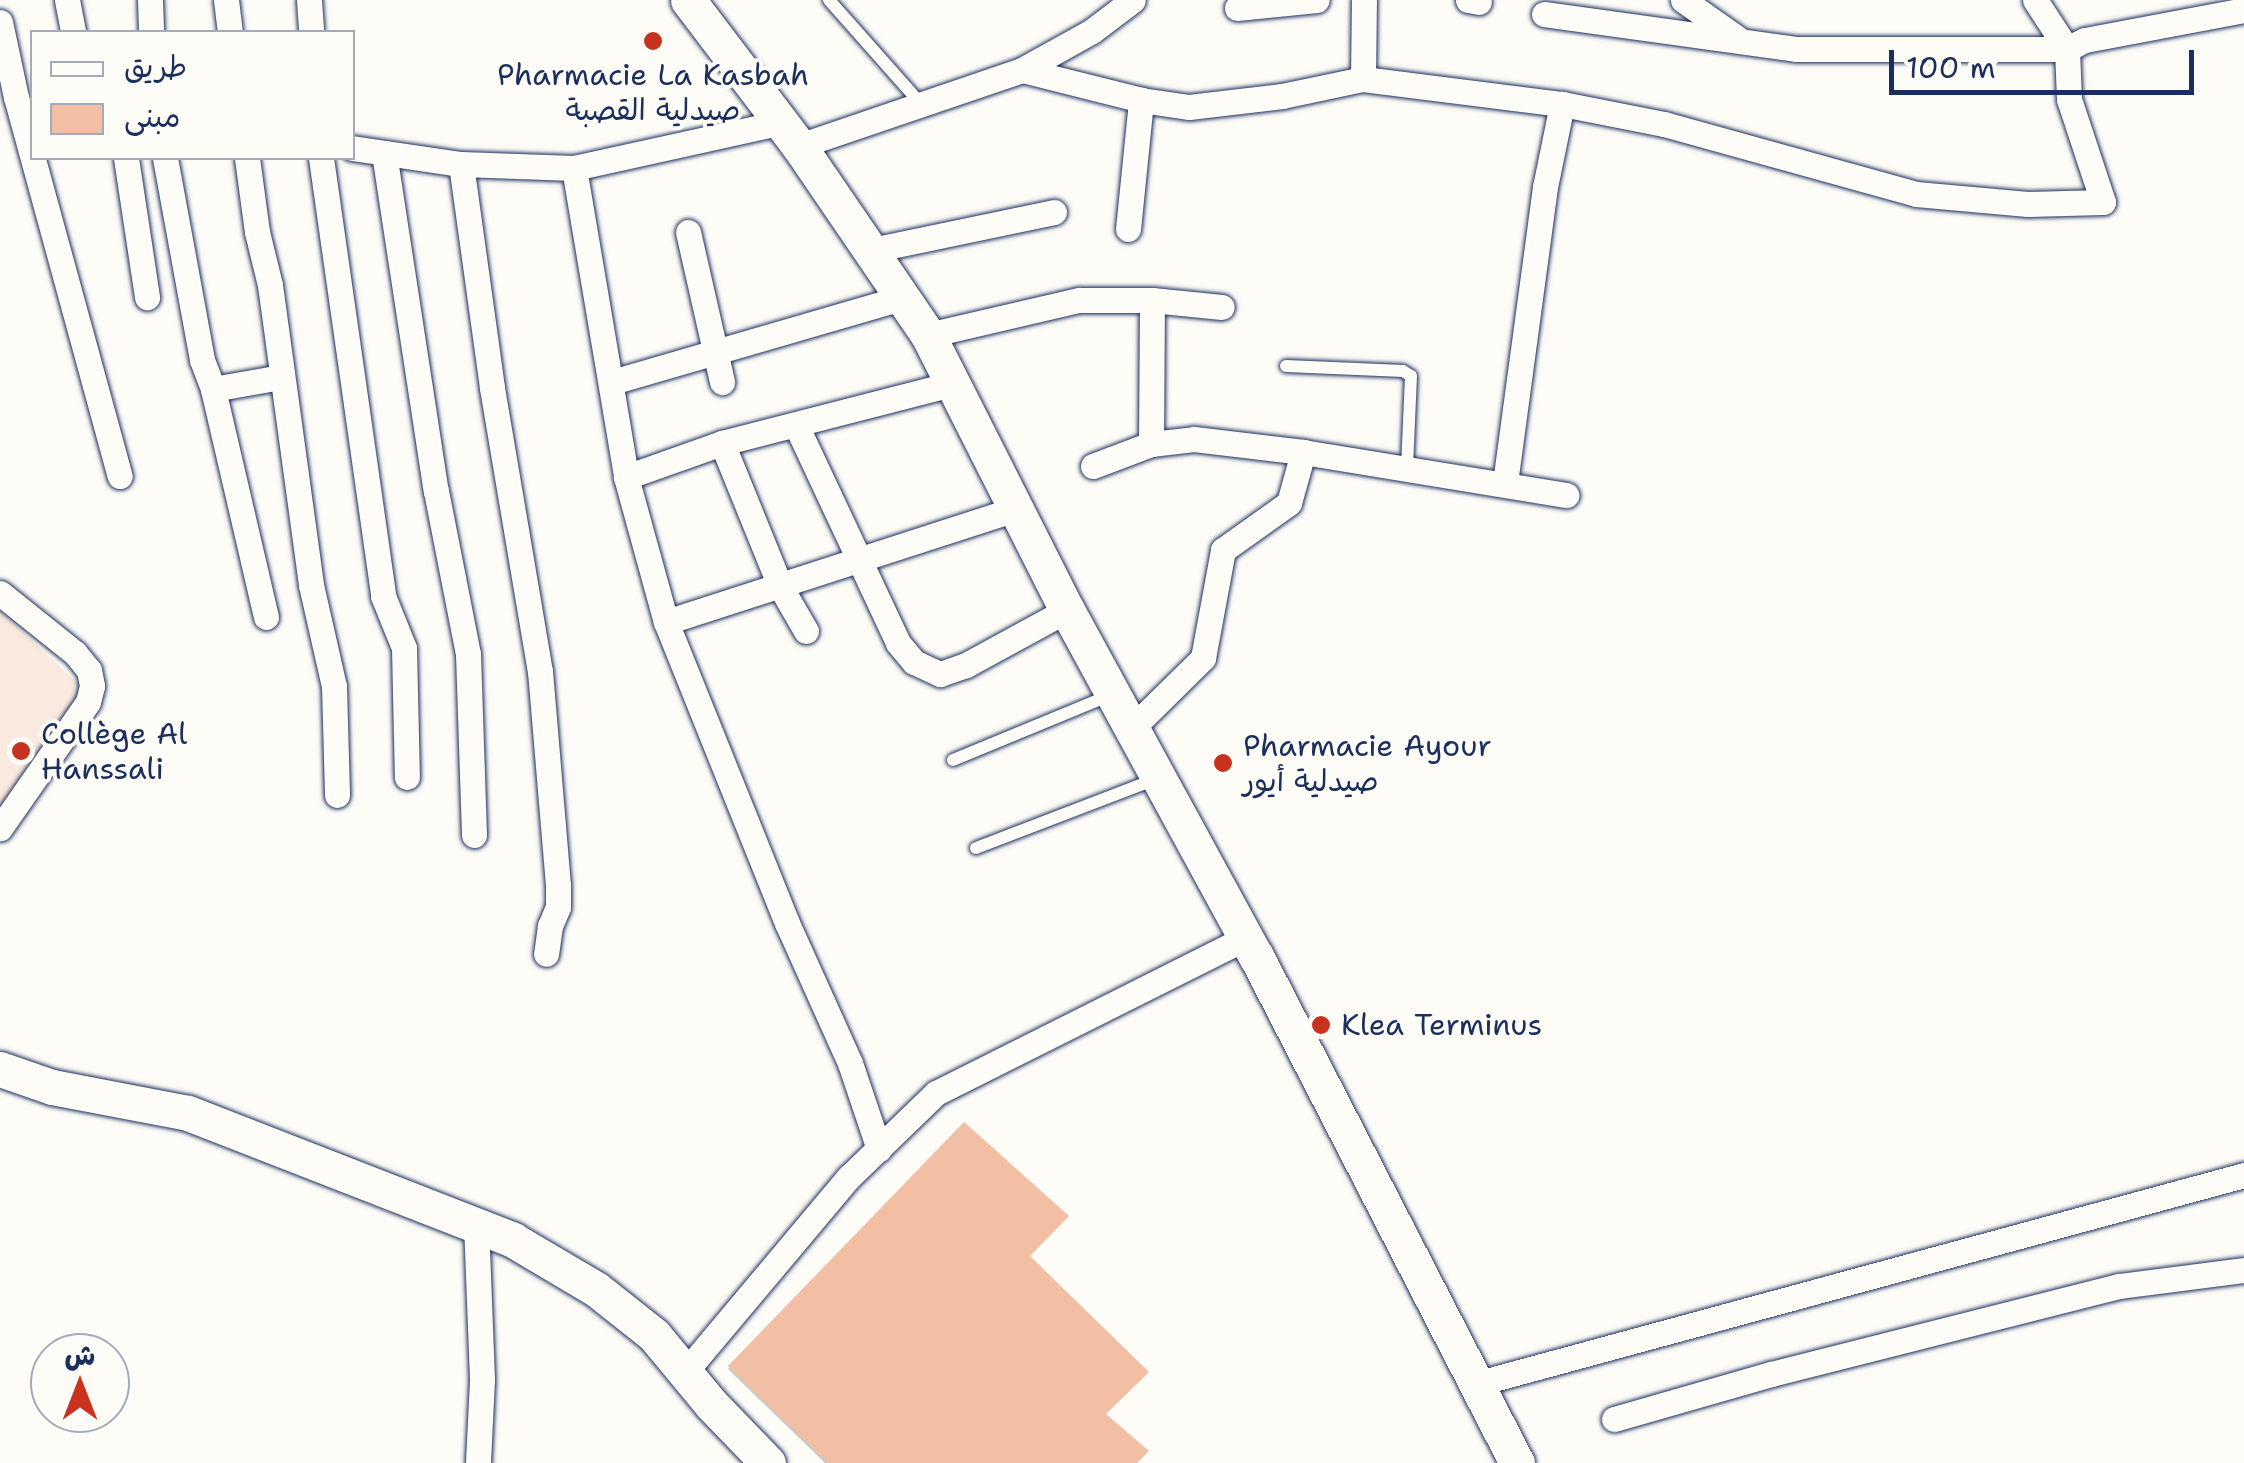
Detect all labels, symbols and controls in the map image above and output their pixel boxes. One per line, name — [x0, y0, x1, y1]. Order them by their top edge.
legend — [30, 30, 355, 160]
marker: Pharmacie La Kasbah صيدلية القصبة — [642, 30, 664, 52]
scale bar — [1894, 30, 2199, 92]
text: طريق — [124, 46, 187, 87]
text: 100 m — [1906, 47, 1996, 88]
place label: Pharmacie La Kasbah صيدلية القصبة — [497, 57, 809, 128]
text: مبنى — [124, 96, 180, 137]
place label: Collège Al Hanssali — [41, 716, 187, 786]
place label: Pharmacie Ayour صيدلية أيور — [1243, 728, 1492, 798]
marker: Collège Al Hanssali — [10, 740, 32, 762]
marker: Pharmacie Ayour صيدلية أيور — [1212, 752, 1234, 774]
place label: Klea Terminus — [1341, 1007, 1542, 1043]
marker: Klea Terminus — [1310, 1014, 1332, 1036]
north arrow — [30, 1333, 130, 1433]
text: ش — [65, 1336, 95, 1374]

